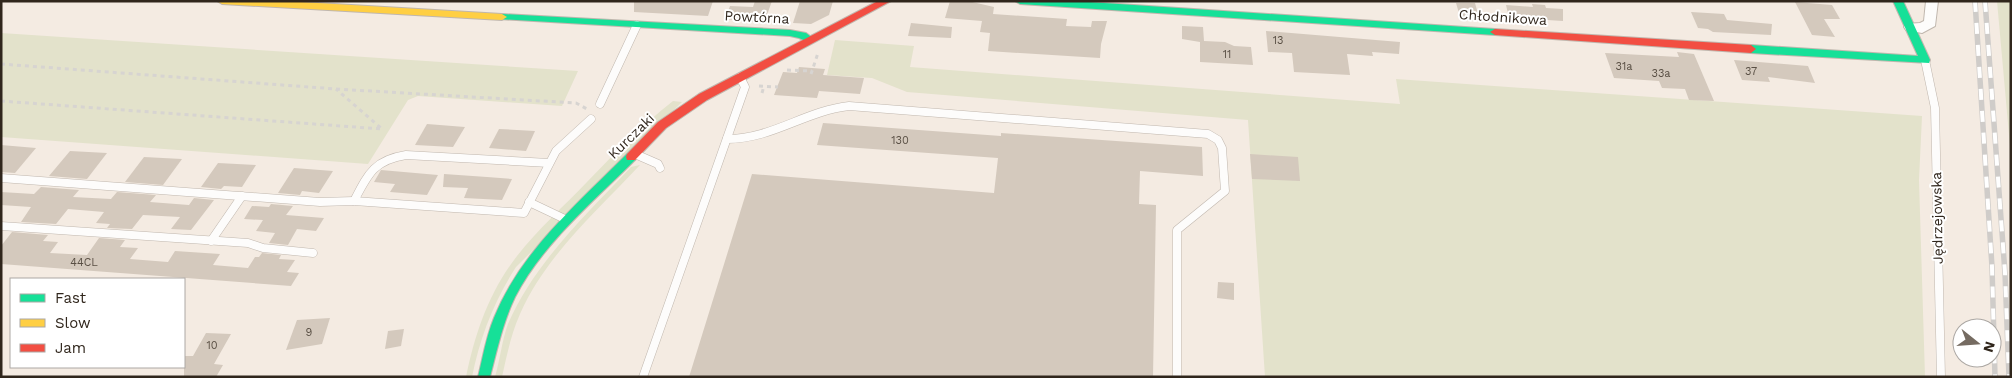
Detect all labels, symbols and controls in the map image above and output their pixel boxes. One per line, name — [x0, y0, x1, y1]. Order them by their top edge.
street label: Chłodnikowa — [1458, 6, 1548, 28]
street label: Powtórna — [724, 7, 790, 27]
house number: 13 — [1273, 34, 1283, 47]
house number: 11 — [1223, 48, 1231, 61]
house number: 31a — [1616, 60, 1632, 73]
house number: 37 — [1745, 65, 1757, 78]
house number: 33a — [1651, 67, 1671, 80]
street label: Kurczaki — [605, 110, 657, 162]
house number: 130 — [891, 134, 909, 147]
street label: Jędrzejowska — [1928, 172, 1946, 264]
house number: 44CL — [70, 256, 98, 269]
legend — [10, 278, 185, 368]
text: Fast — [55, 289, 87, 307]
text: Slow — [55, 314, 91, 332]
north arrow — [1952, 318, 2002, 368]
house number: 9 — [306, 326, 313, 339]
text: Jam — [55, 339, 86, 357]
house number: 10 — [206, 339, 218, 352]
text: N — [1980, 340, 1999, 354]

